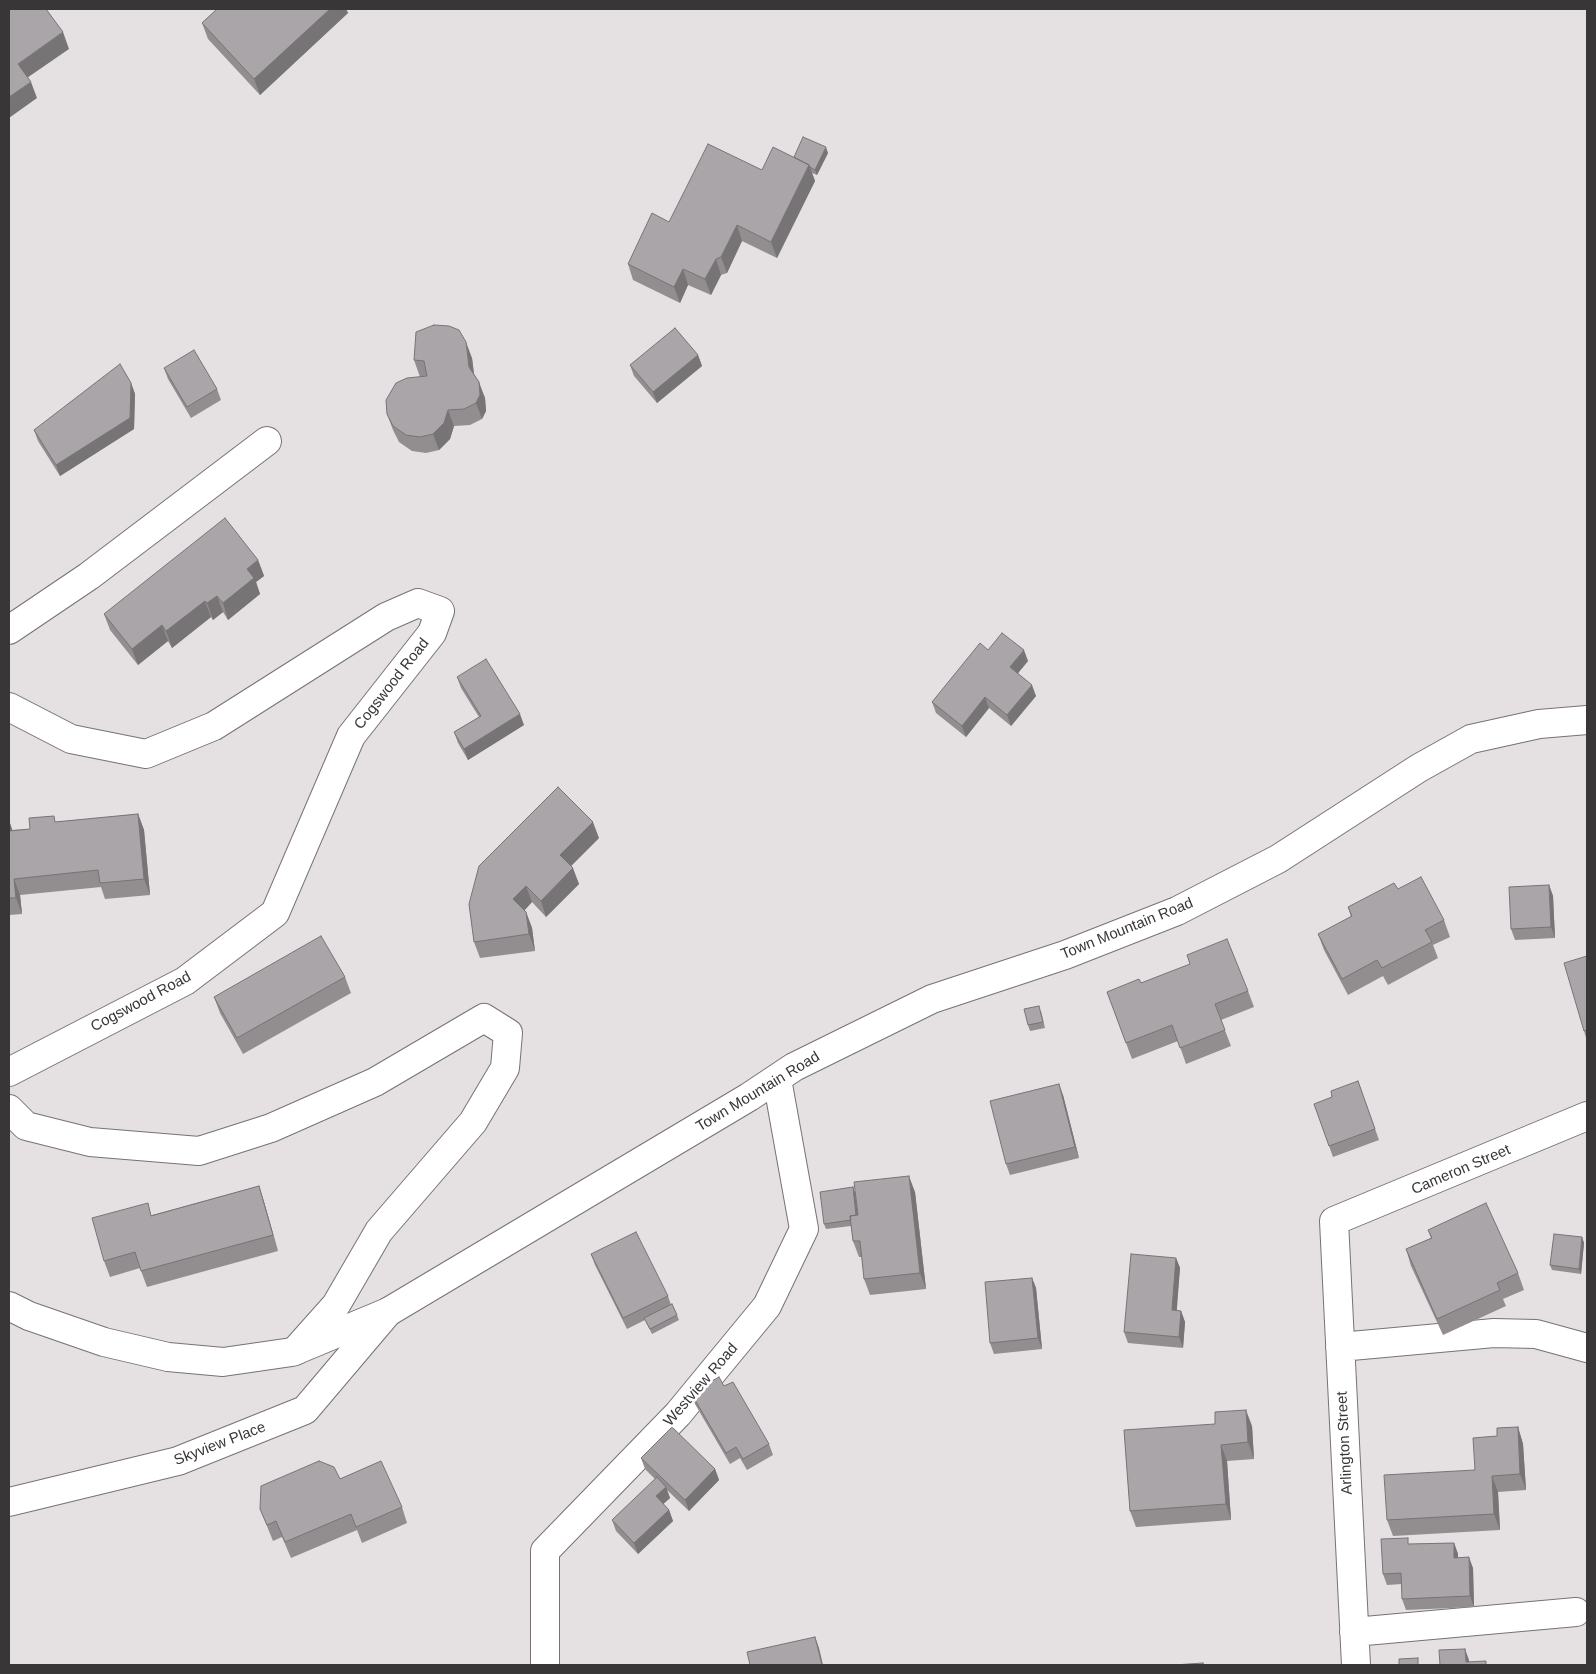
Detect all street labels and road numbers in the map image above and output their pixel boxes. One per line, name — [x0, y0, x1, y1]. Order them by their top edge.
street label: Cogswood Road — [351, 635, 433, 733]
street label: Town Mountain Road — [1058, 894, 1196, 964]
street label: Cogswood Road — [88, 968, 194, 1036]
street label: Town Mountain Road — [693, 1048, 823, 1136]
street label: Cameron Street — [1409, 1141, 1513, 1199]
street label: Westview Road — [660, 1340, 742, 1430]
street label: Arlington Street — [1333, 1391, 1357, 1495]
street label: Skyview Place — [172, 1418, 268, 1470]

